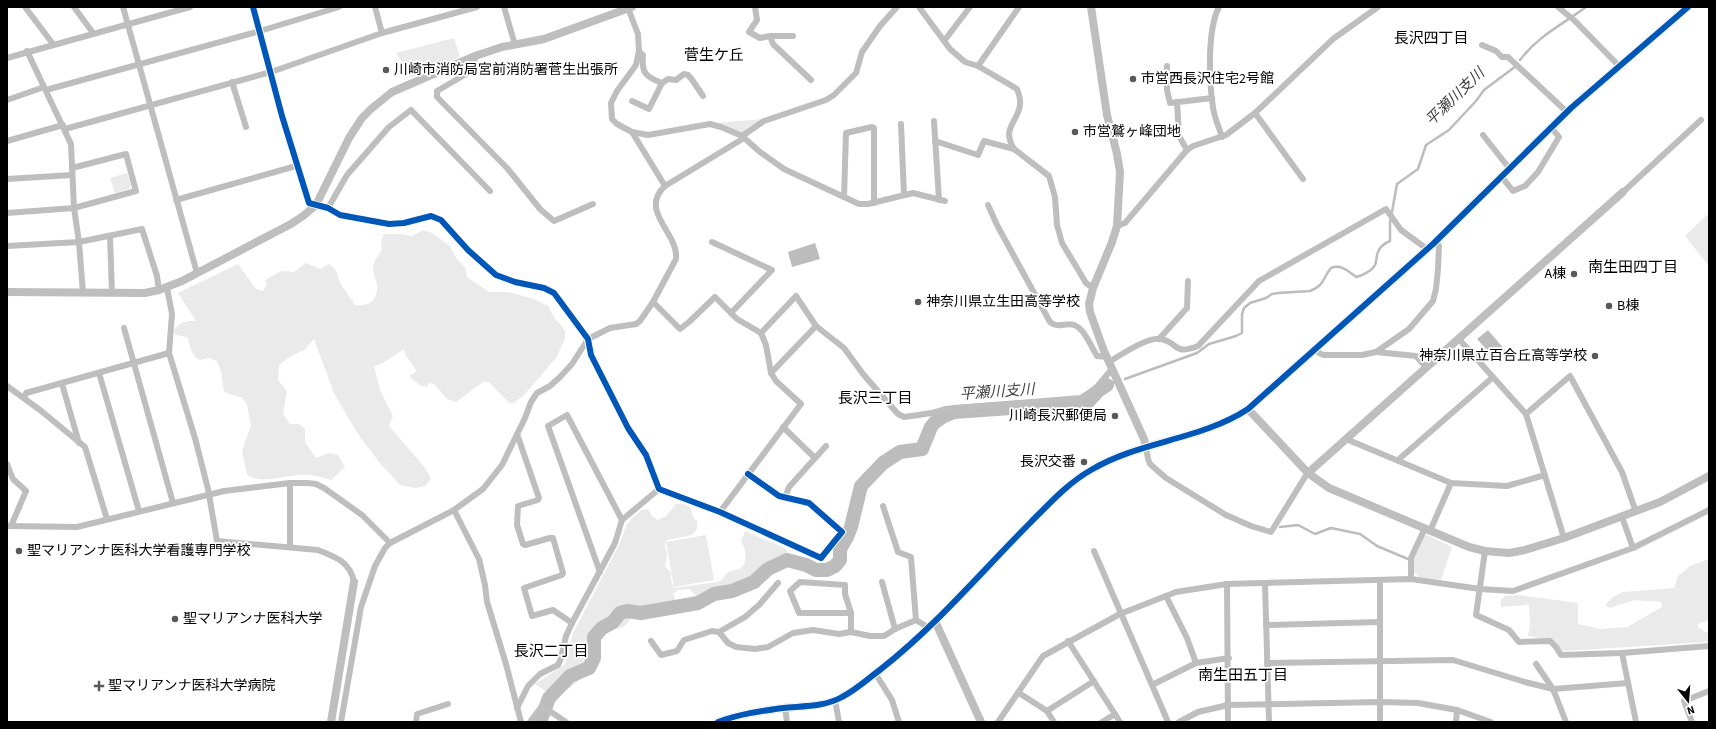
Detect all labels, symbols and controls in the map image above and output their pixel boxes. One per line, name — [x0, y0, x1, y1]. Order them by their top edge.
district label: 長沢四丁目 — [1393, 28, 1469, 49]
district label: 菅生ケ丘 — [684, 45, 744, 66]
place label: 川崎市消防局宮前消防署菅生出張所 — [394, 60, 618, 80]
water label: 平瀬川支川 — [1421, 62, 1491, 131]
marker: 川崎市消防局宮前消防署菅生出張所 — [381, 65, 391, 75]
place label: 市営西長沢住宅2号館 — [1141, 69, 1274, 89]
marker: 市営西長沢住宅2号館 — [1128, 74, 1138, 84]
place label: 市営鷲ヶ峰団地 — [1083, 122, 1181, 142]
marker: 市営鷲ヶ峰団地 — [1070, 127, 1080, 137]
district label: 南生田四丁目 — [1588, 257, 1678, 278]
place label: A棟 — [1544, 264, 1566, 284]
marker: A棟 — [1569, 269, 1579, 279]
place label: 神奈川県立生田高等学校 — [926, 292, 1080, 312]
place label: B棟 — [1617, 296, 1639, 316]
marker: 神奈川県立生田高等学校 — [913, 297, 923, 307]
marker: B棟 — [1604, 301, 1614, 311]
place label: 神奈川県立百合丘高等学校 — [1419, 346, 1587, 366]
marker: 神奈川県立百合丘高等学校 — [1590, 351, 1600, 361]
water label: 平瀬川支川 — [959, 379, 1037, 405]
district label: 長沢三丁目 — [837, 388, 913, 409]
place label: 川崎長沢郵便局 — [1009, 406, 1107, 426]
marker: 川崎長沢郵便局 — [1110, 411, 1120, 421]
place label: 長沢交番 — [1020, 452, 1076, 472]
marker: 長沢交番 — [1079, 457, 1089, 467]
place label: 聖マリアンナ医科大学看護専門学校 — [27, 541, 250, 561]
marker: 聖マリアンナ医科大学看護専門学校 — [14, 546, 24, 556]
place label: 聖マリアンナ医科大学 — [183, 609, 322, 629]
marker: 聖マリアンナ医科大学 — [170, 614, 180, 624]
district label: 長沢二丁目 — [513, 641, 589, 662]
district label: 南生田五丁目 — [1198, 665, 1288, 686]
place label: 聖マリアンナ医科大学病院 — [108, 676, 275, 696]
marker: 聖マリアンナ医科大学病院 — [93, 680, 105, 692]
north arrow — [1668, 681, 1708, 721]
text: N — [1685, 702, 1696, 718]

